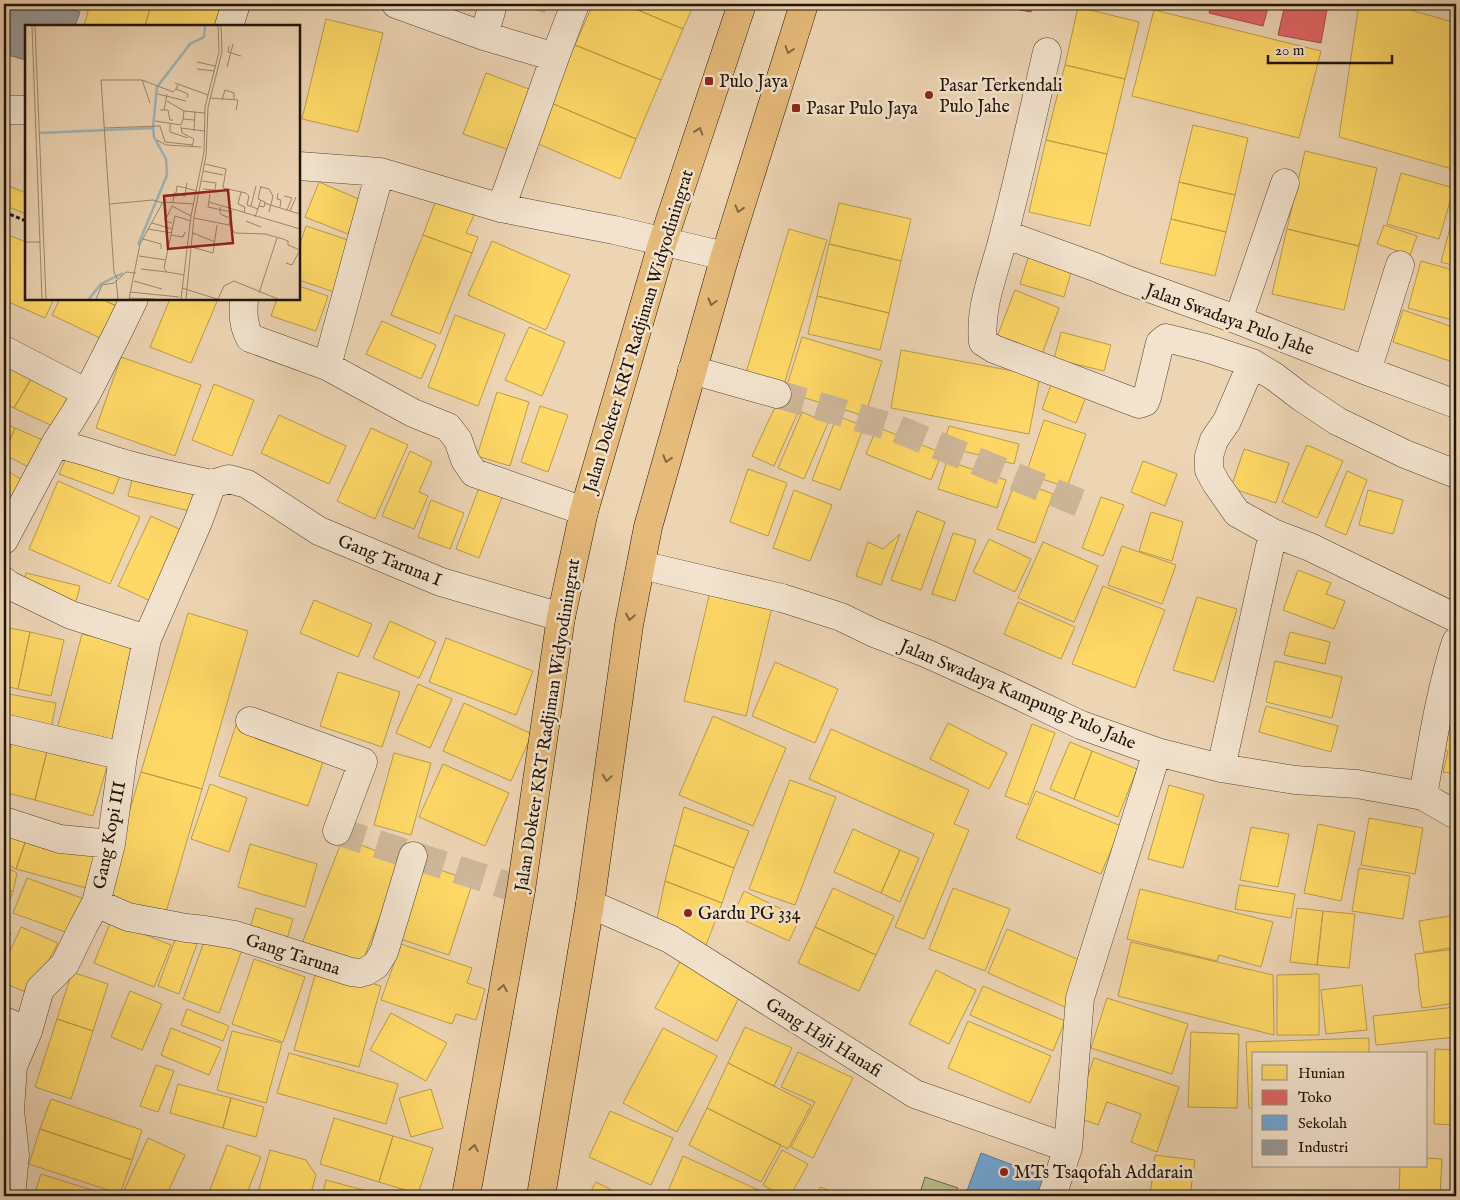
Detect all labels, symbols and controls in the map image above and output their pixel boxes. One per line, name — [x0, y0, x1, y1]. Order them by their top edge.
inset map — [25, 25, 300, 300]
scale bar — [1268, 32, 1391, 64]
text: 20 m — [1275, 41, 1305, 60]
one-way arrow — [785, 46, 795, 54]
place label: Pulo Jaya — [719, 71, 788, 94]
marker: Pulo Jaya — [703, 75, 715, 87]
place label: Pasar Terkendali Pulo Jahe — [939, 75, 1063, 119]
marker: Pasar Terkendali Pulo Jahe — [923, 89, 935, 101]
place label: Pasar Pulo Jaya — [806, 98, 918, 121]
marker: Pasar Pulo Jaya — [790, 102, 802, 114]
one-way arrow — [693, 128, 703, 136]
street label: Jalan Dokter KRT Radjiman Widyodiningrat — [579, 167, 700, 498]
one-way arrow — [735, 205, 745, 213]
street label: Jalan Swadaya Pulo Jahe — [1140, 279, 1317, 362]
one-way arrow — [707, 298, 717, 306]
one-way arrow — [663, 454, 673, 462]
street label: Gang Taruna I — [334, 530, 445, 593]
street label: Jalan Dokter KRT Radjiman Widyodiningrat — [510, 557, 586, 895]
one-way arrow — [626, 612, 636, 621]
street label: Jalan Swadaya Kampung Pulo Jahe — [894, 634, 1139, 756]
one-way arrow — [603, 773, 613, 782]
street label: Gang Kopi III — [89, 779, 132, 891]
place label: Gardu PG 334 — [698, 903, 801, 926]
marker: Gardu PG 334 — [682, 907, 694, 919]
street label: Gang Taruna — [242, 929, 343, 982]
one-way arrow — [497, 984, 507, 993]
street label: Gang Haji Hanafi — [761, 993, 886, 1083]
legend — [1252, 1052, 1428, 1168]
text: Hunian — [1298, 1064, 1345, 1083]
text: Toko — [1298, 1088, 1332, 1107]
text: Sekolah — [1298, 1114, 1347, 1133]
text: Industri — [1298, 1138, 1348, 1157]
one-way arrow — [469, 1144, 479, 1153]
place label: MTs Tsaqofah Addarain — [1014, 1162, 1194, 1185]
marker: MTs Tsaqofah Addarain — [998, 1166, 1010, 1178]

